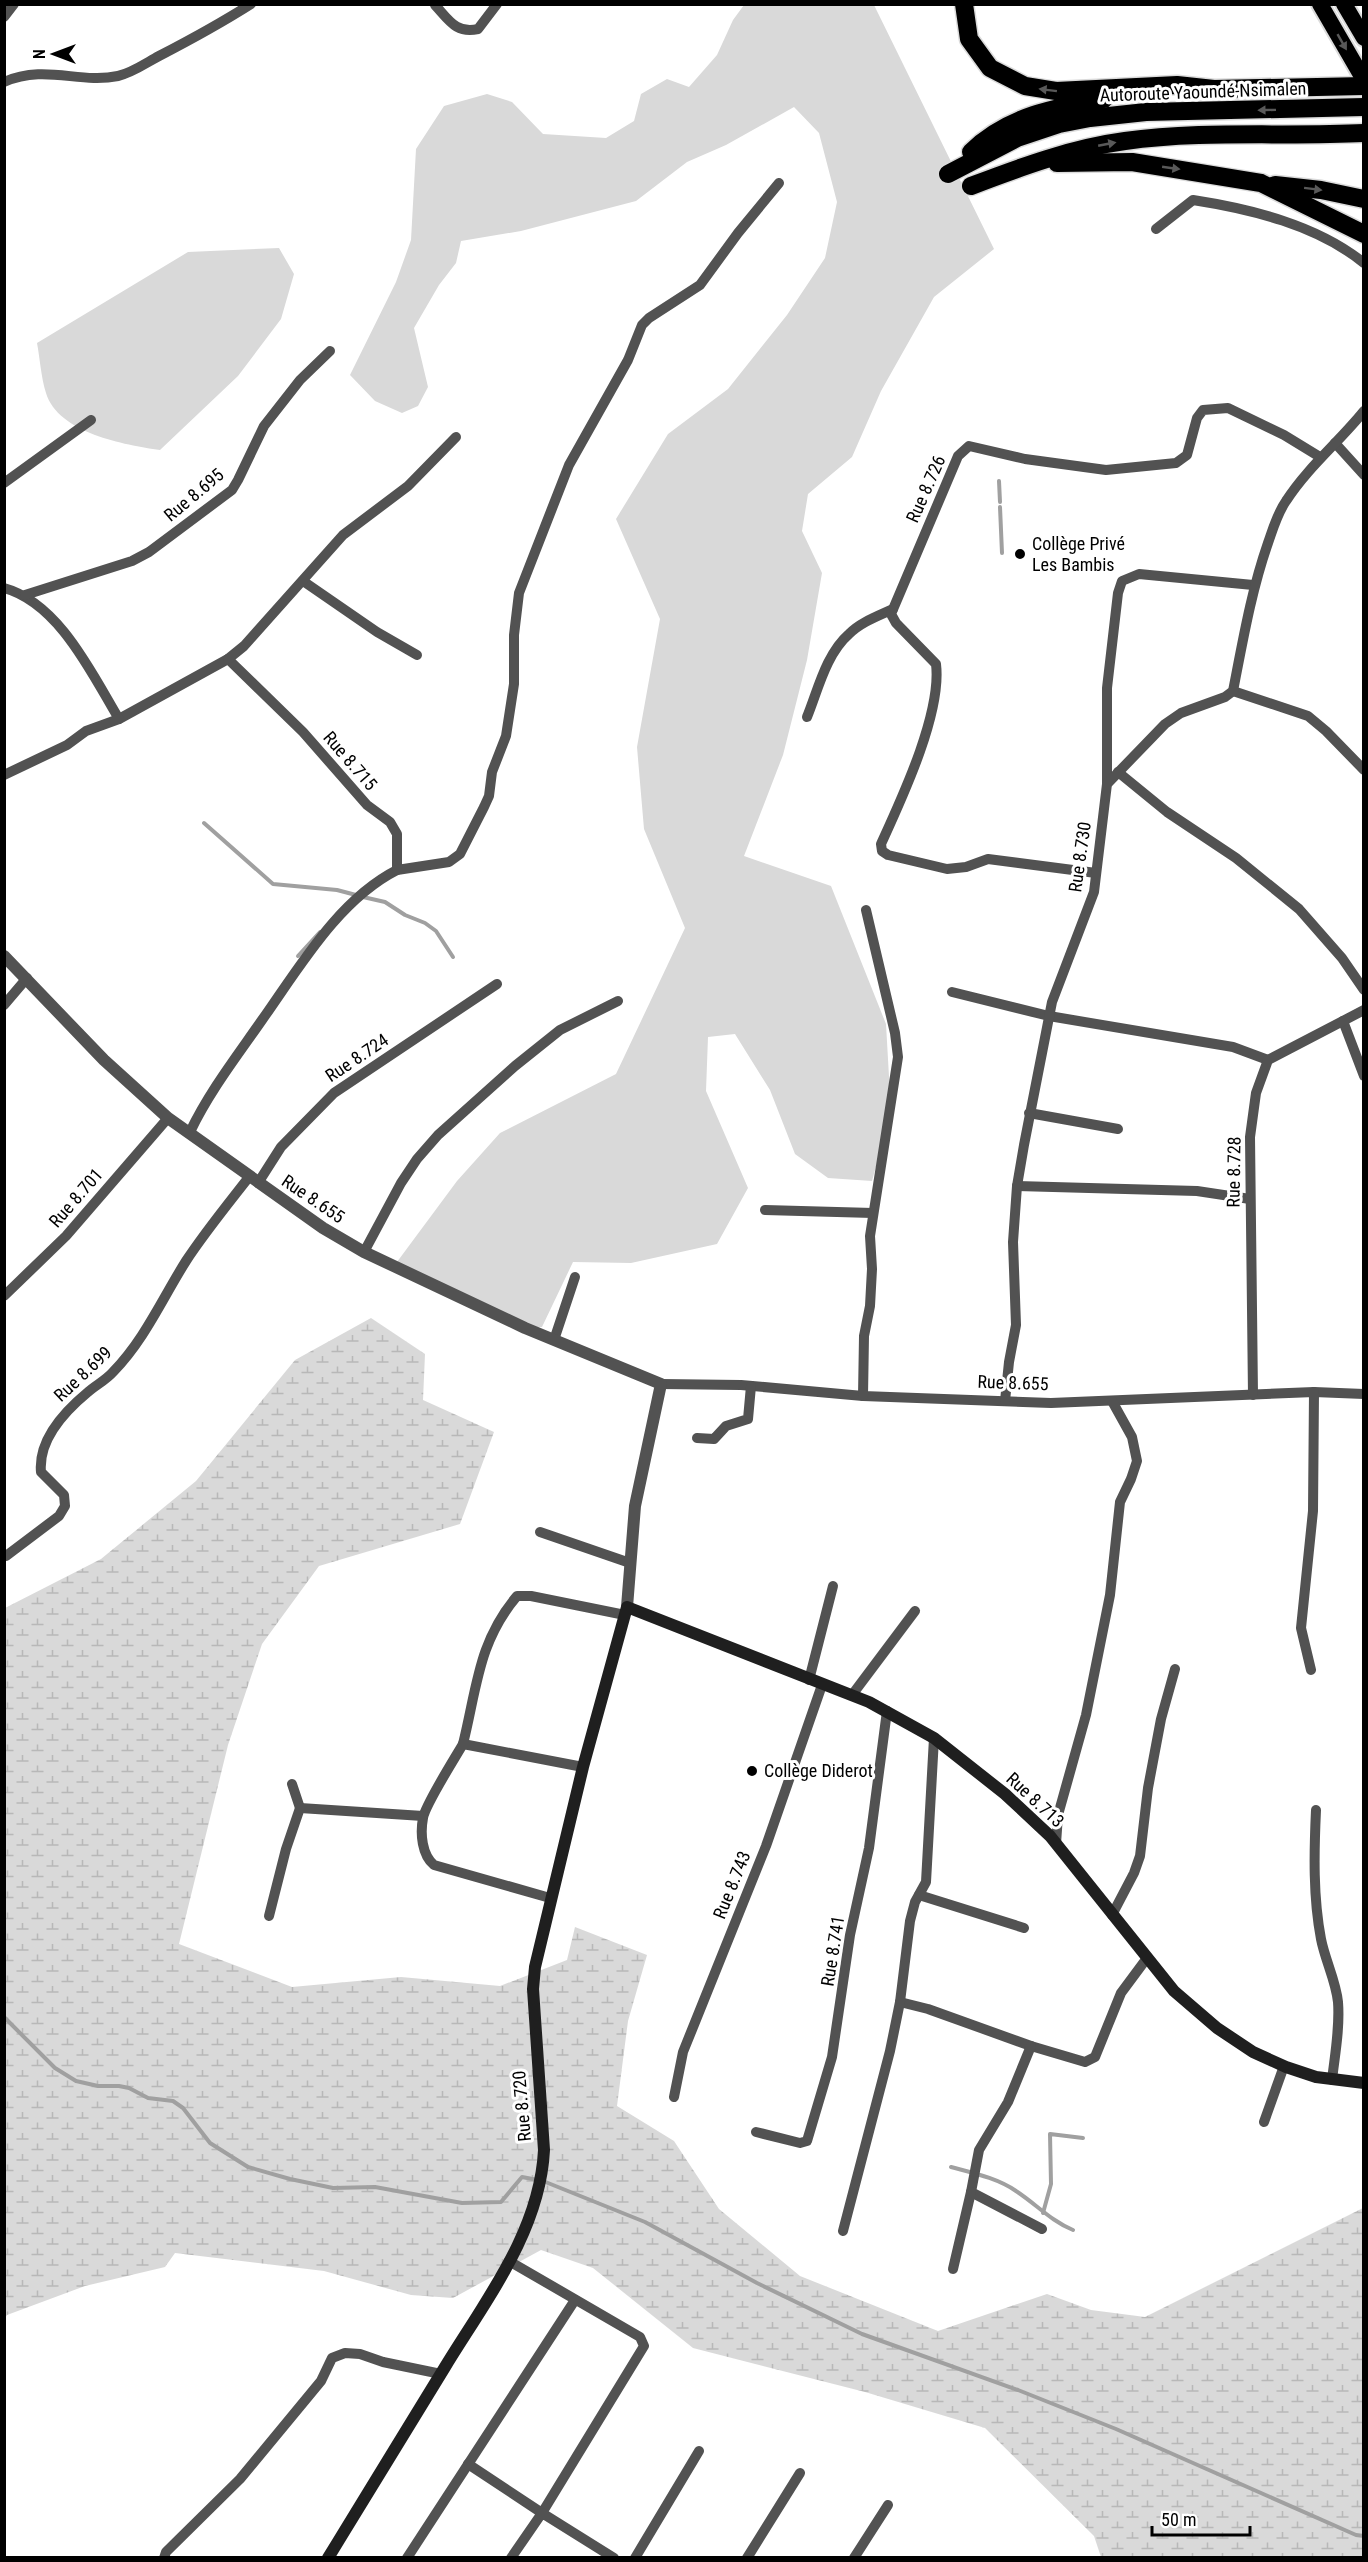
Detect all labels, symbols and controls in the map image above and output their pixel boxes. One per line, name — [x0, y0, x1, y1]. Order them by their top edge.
north arrow — [24, 24, 84, 84]
one-way arrow — [1337, 34, 1347, 51]
text: N — [30, 49, 49, 59]
street label: Autoroute Yaoundé-Nsimalen — [1099, 77, 1307, 106]
one-way arrow — [1039, 85, 1058, 94]
one-way arrow — [1258, 105, 1277, 115]
one-way arrow — [1098, 139, 1117, 148]
one-way arrow — [1161, 164, 1180, 173]
one-way arrow — [1303, 184, 1322, 194]
street label: Rue 8.726 — [901, 452, 950, 526]
street label: Rue 8.695 — [160, 464, 228, 526]
place label: Collège Privé Les Bambis — [1032, 533, 1125, 575]
marker: Collège Privé Les Bambis — [1013, 547, 1027, 561]
street label: Rue 8.715 — [319, 727, 382, 794]
street label: Rue 8.730 — [1064, 820, 1095, 894]
street label: Rue 8.724 — [321, 1029, 392, 1086]
street label: Rue 8.728 — [1222, 1136, 1245, 1208]
street label: Rue 8.701 — [44, 1164, 107, 1231]
street label: Rue 8.655 — [278, 1170, 349, 1227]
street label: Rue 8.699 — [49, 1342, 116, 1406]
street label: Rue 8.655 — [977, 1371, 1049, 1394]
place label: Collège Diderot — [764, 1760, 873, 1781]
marker: Collège Diderot — [745, 1764, 759, 1778]
street label: Rue 8.713 — [1002, 1768, 1069, 1832]
street label: Rue 8.743 — [708, 1848, 755, 1922]
street label: Rue 8.741 — [817, 1914, 848, 1988]
street label: Rue 8.720 — [508, 2070, 535, 2142]
scale bar — [1152, 2499, 1250, 2537]
text: 50 m — [1161, 2509, 1196, 2530]

